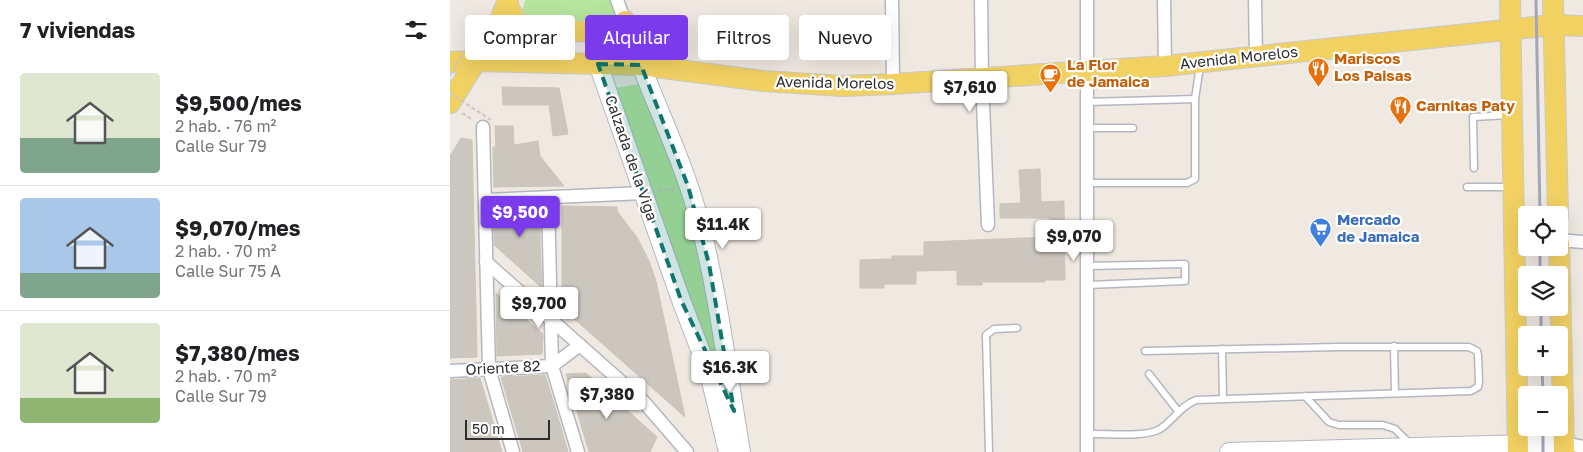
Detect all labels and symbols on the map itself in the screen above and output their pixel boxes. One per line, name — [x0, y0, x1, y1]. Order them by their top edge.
street label: Avenida Morelos — [1179, 42, 1299, 72]
place label: Mariscos Los Paisas — [1334, 49, 1412, 84]
place label: La Flor de Jamaica — [1067, 55, 1150, 90]
restaurant icon: Mariscos Los Paisas — [1306, 56, 1330, 87]
cafe icon: La Flor de Jamaica — [1039, 62, 1063, 93]
pin: $7,610 — [929, 70, 1011, 113]
street label: Avenida Morelos — [776, 72, 894, 92]
street label: Calzada de la Viga — [602, 92, 662, 223]
restaurant icon: Carnitas Paty — [1388, 94, 1412, 125]
place label: Carnitas Paty — [1416, 96, 1515, 114]
pin: $9,500 — [479, 196, 561, 238]
pin: $11.4K — [682, 208, 764, 250]
place label: Mercado de Jamaica — [1337, 210, 1420, 245]
supermarket icon: Mercado de Jamaica — [1309, 217, 1333, 248]
pin: $9,070 — [1033, 220, 1115, 262]
pin: $9,700 — [498, 286, 580, 329]
pin: $16.3K — [689, 350, 771, 393]
street label: Oriente 82 — [465, 356, 541, 378]
pin: $7,380 — [566, 378, 648, 420]
scale bar — [465, 417, 550, 440]

